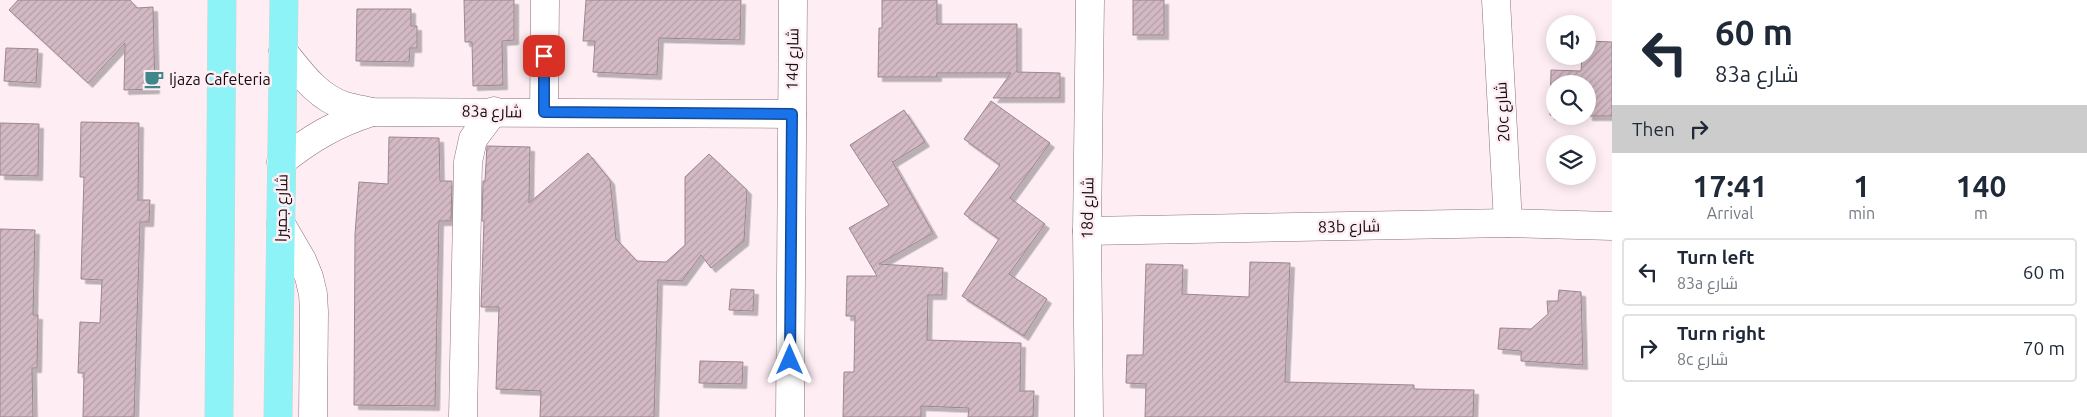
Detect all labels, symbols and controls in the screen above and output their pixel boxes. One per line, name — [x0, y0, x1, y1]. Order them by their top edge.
text: 60 m — [1715, 12, 1793, 52]
map controls — [1546, 15, 1596, 185]
button: sound — [1546, 15, 1596, 65]
icon: left — [1632, 20, 1697, 85]
street label: 14d شارع — [782, 28, 805, 90]
pin — [523, 35, 565, 77]
icon: arrive — [530, 42, 558, 70]
text: 83a شارع — [1715, 61, 1799, 86]
cafe icon: Ijaza Cafeteria — [143, 68, 165, 90]
place label: Ijaza Cafeteria — [169, 70, 271, 88]
button: search — [1546, 75, 1596, 125]
street label: 20c شارع — [1491, 81, 1516, 143]
street label: 83a شارع — [461, 101, 523, 124]
icon: right — [1685, 115, 1713, 143]
text: Then — [1632, 118, 1675, 140]
button: layers — [1546, 135, 1596, 185]
text: 17:41 — [1693, 169, 1768, 203]
text: 1 — [1853, 169, 1870, 203]
text: 140 — [1956, 169, 2006, 203]
street label: شارع جميرا — [271, 174, 294, 242]
street label: 18d شارع — [1077, 177, 1100, 239]
text: Arrival — [1707, 204, 1753, 222]
text: min — [1848, 204, 1875, 222]
text: m — [1974, 204, 1988, 222]
street label: 83b شارع — [1318, 216, 1380, 239]
text: Turn left — [1677, 246, 1755, 268]
icon: left — [1634, 258, 1662, 286]
text: 60 m — [2023, 261, 2065, 283]
text: 83a شارع — [1677, 274, 1738, 292]
text: Turn right — [1677, 322, 1765, 344]
position arrow — [763, 333, 815, 385]
icon: right — [1634, 334, 1662, 362]
text: 70 m — [2023, 337, 2065, 359]
text: 8c شارع — [1677, 350, 1728, 368]

